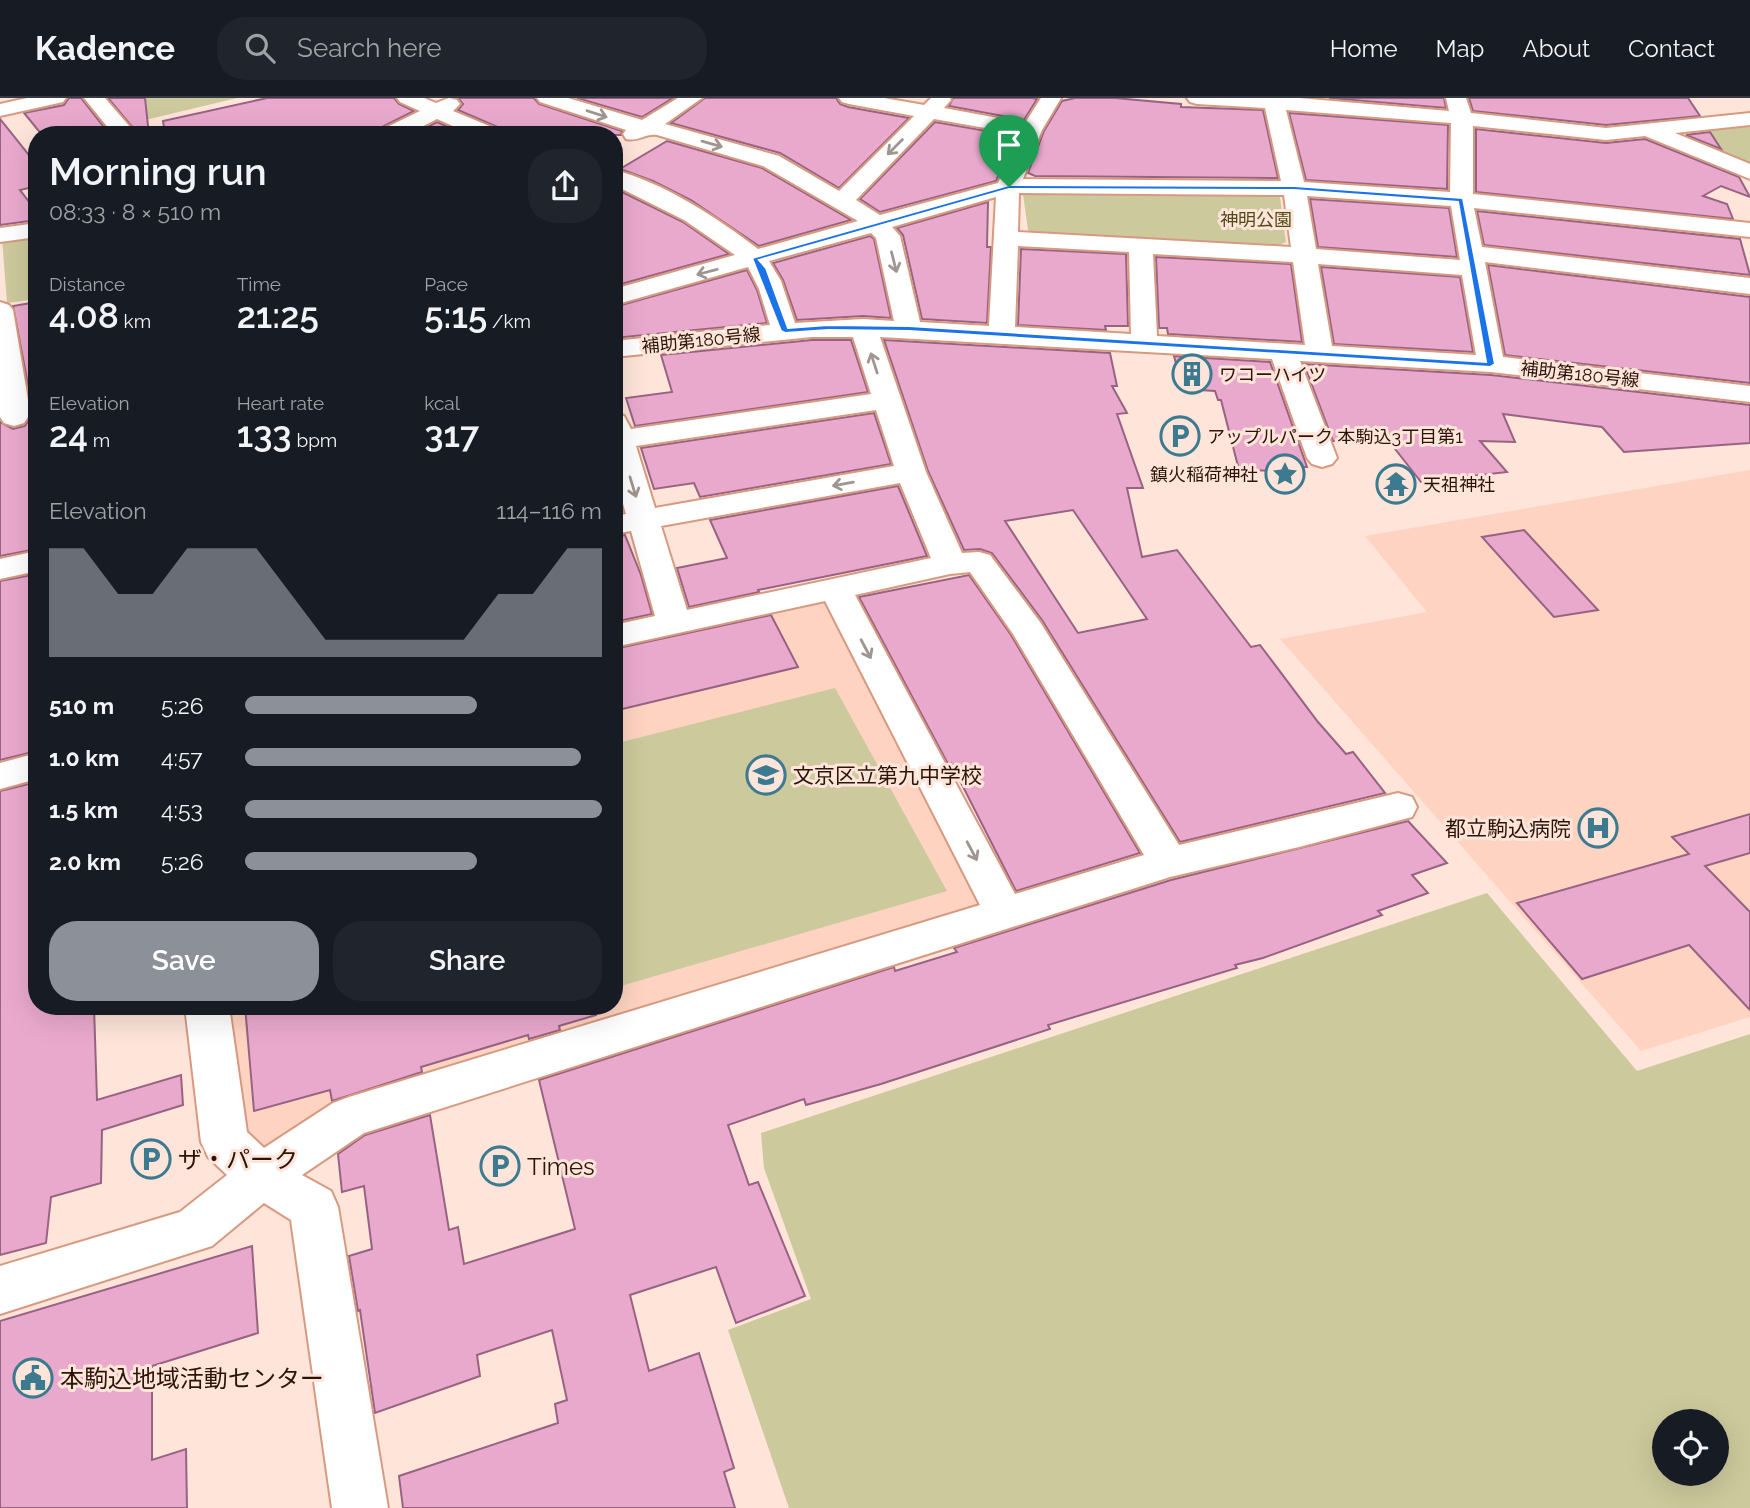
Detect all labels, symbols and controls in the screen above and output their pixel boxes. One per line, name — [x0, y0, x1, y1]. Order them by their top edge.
search box — [217, 17, 707, 80]
text: Kadence — [35, 29, 175, 68]
icon: search — [241, 29, 279, 67]
text: Search here — [297, 33, 441, 63]
text: Home — [1330, 34, 1398, 63]
text: Map — [1436, 34, 1484, 63]
text: About — [1522, 34, 1590, 63]
text: Contact — [1628, 34, 1715, 63]
one-way arrow — [585, 109, 607, 121]
pin — [979, 115, 1039, 187]
icon: arrive — [990, 126, 1028, 164]
one-way arrow — [886, 138, 903, 155]
one-way arrow — [701, 139, 723, 152]
text: Morning run — [49, 149, 267, 194]
button: share — [528, 149, 602, 223]
text: 08:33 · 8 × 510 m — [49, 198, 221, 225]
park label: 神明公園 — [1220, 209, 1292, 230]
one-way arrow — [888, 250, 901, 273]
one-way arrow — [696, 266, 719, 279]
text: Distance — [49, 273, 125, 295]
text: Time — [237, 273, 281, 295]
text: Pace — [424, 273, 468, 295]
text: 4.08 — [49, 295, 119, 336]
text: 21:25 — [237, 295, 319, 336]
text: 5:15 — [424, 295, 487, 336]
text: km — [119, 310, 151, 332]
text: /km — [487, 310, 531, 332]
street label: 補助第180号線 — [641, 323, 761, 357]
one-way arrow — [867, 352, 879, 374]
building icon: ワコーハイツ — [1171, 353, 1213, 395]
street label: 補助第180号線 — [1520, 357, 1640, 391]
place label: ワコーハイツ — [1219, 364, 1326, 385]
text: Elevation — [49, 392, 130, 414]
text: Heart rate — [237, 392, 324, 414]
text: kcal — [424, 392, 460, 414]
text: 24 — [49, 414, 88, 455]
text: 133 — [237, 414, 292, 455]
text: 317 — [424, 414, 479, 455]
parking icon: アップルパーク 本駒込3丁目第1 — [1159, 415, 1201, 457]
place label: アップルパーク 本駒込3丁目第1 — [1207, 426, 1463, 447]
text: m — [88, 429, 110, 451]
text: bpm — [292, 429, 337, 451]
place icon: 鎮火稲荷神社 — [1264, 453, 1306, 495]
temple icon: 天祖神社 — [1375, 463, 1417, 505]
place label: 鎮火稲荷神社 — [1150, 464, 1258, 485]
place label: 天祖神社 — [1423, 474, 1495, 495]
one-way arrow — [628, 476, 641, 498]
one-way arrow — [833, 477, 855, 491]
text: Elevation — [49, 497, 147, 524]
text: 114–116 m — [496, 497, 602, 524]
one-way arrow — [860, 638, 874, 659]
text: 510 m — [49, 692, 114, 719]
text: 5:26 — [161, 692, 204, 719]
text: 1.0 km — [49, 744, 119, 771]
text: 4:57 — [161, 744, 203, 771]
school or university icon: 文京区立第九中学校 — [745, 754, 787, 796]
place label: 文京区立第九中学校 — [793, 763, 982, 788]
text: 1.5 km — [49, 796, 118, 823]
text: 4:53 — [161, 796, 203, 823]
hospital icon: 都立駒込病院 — [1577, 807, 1619, 849]
place label: 都立駒込病院 — [1445, 816, 1571, 841]
one-way arrow — [965, 840, 979, 861]
text: 2.0 km — [49, 848, 121, 875]
text: 5:26 — [161, 848, 204, 875]
button: Save — [49, 921, 319, 1001]
button: Share — [333, 921, 602, 1001]
parking icon: ザ・パーク — [130, 1138, 172, 1180]
place label: ザ・パーク — [178, 1145, 298, 1174]
parking icon: Times — [479, 1145, 521, 1187]
place label: Times — [527, 1152, 595, 1181]
public building icon: 本駒込地域活動センター — [12, 1357, 54, 1399]
place label: 本駒込地域活動センター — [60, 1364, 324, 1393]
map controls — [1652, 1409, 1729, 1486]
button: locate — [1652, 1409, 1729, 1486]

